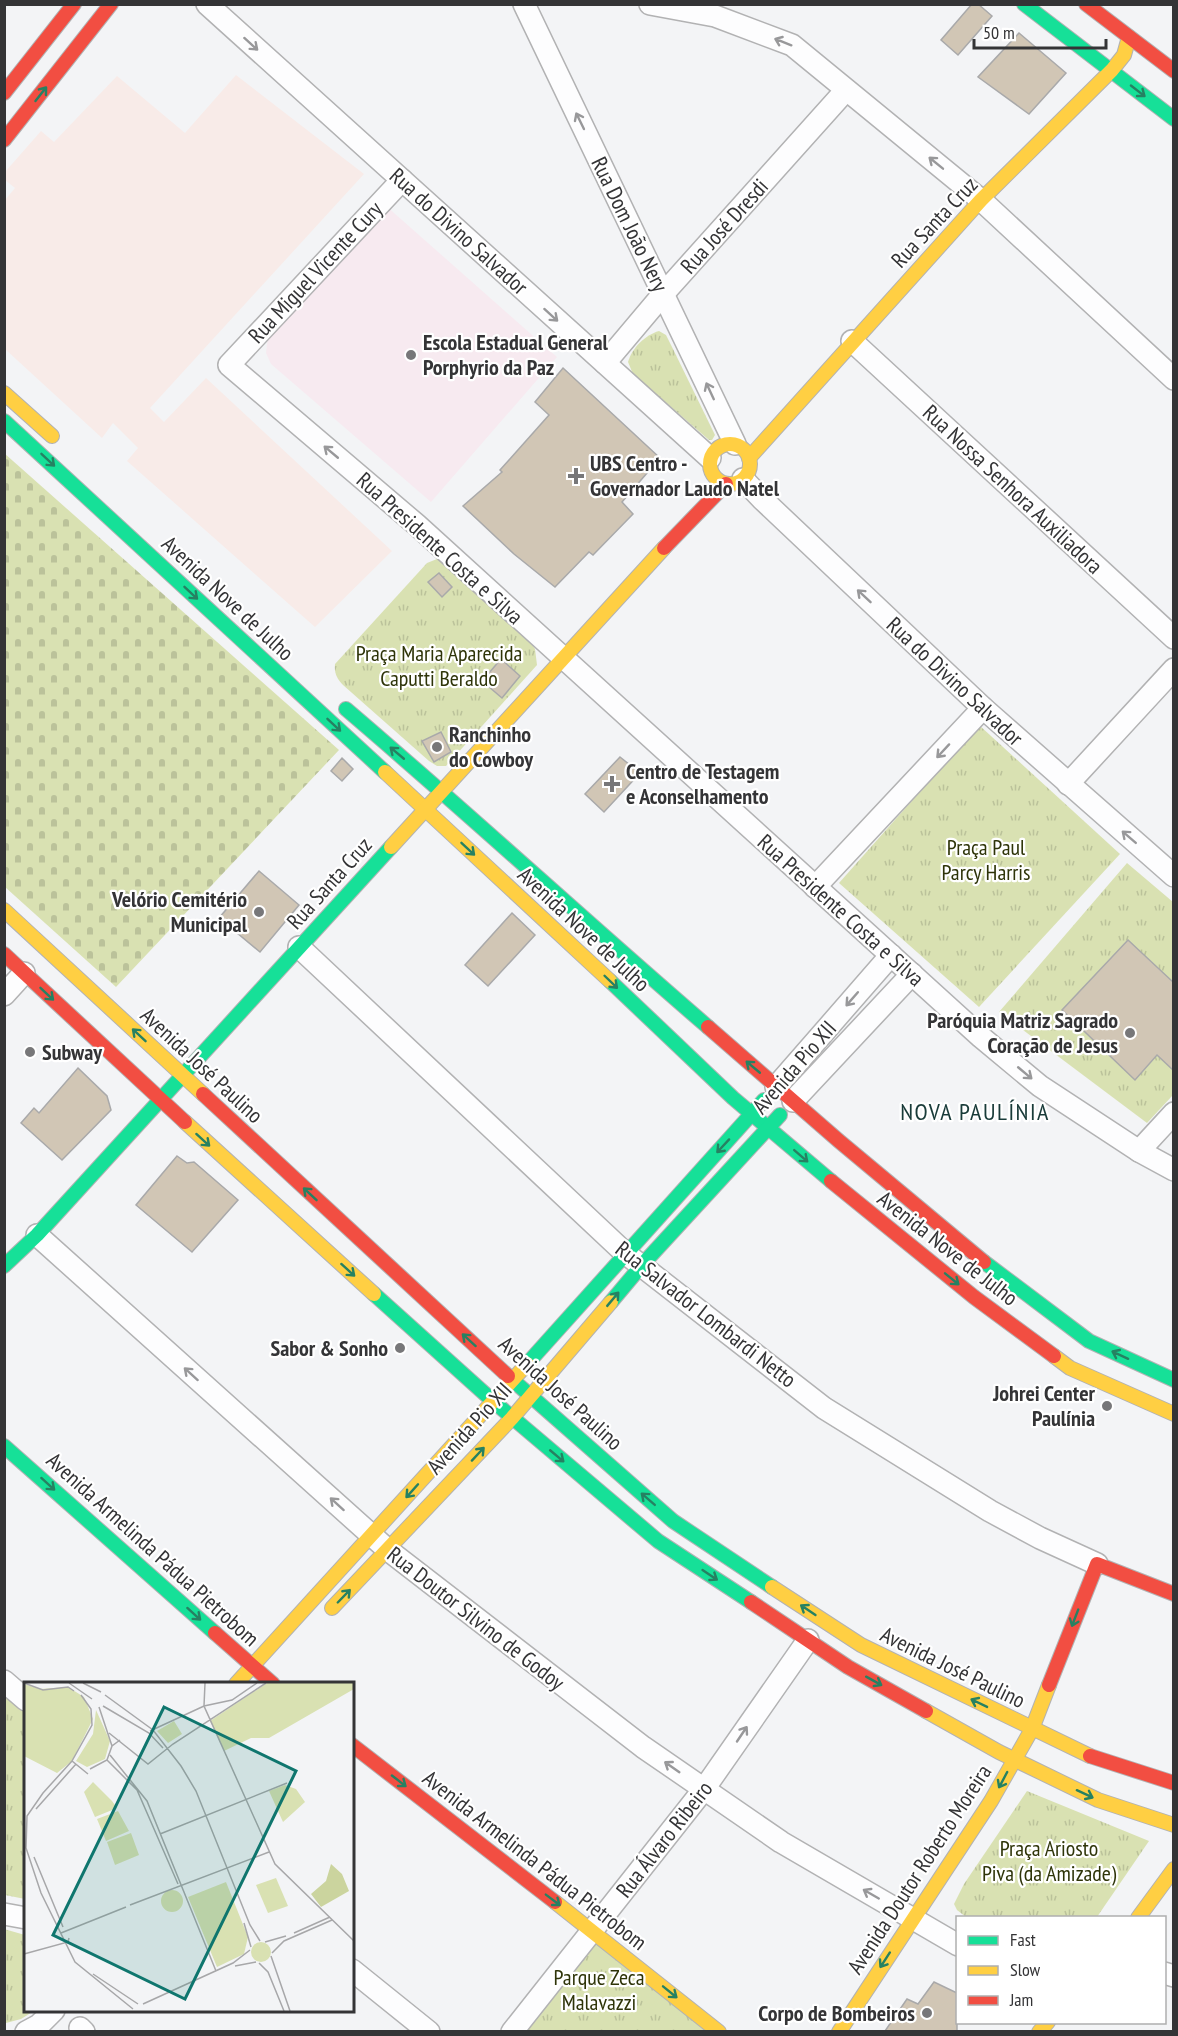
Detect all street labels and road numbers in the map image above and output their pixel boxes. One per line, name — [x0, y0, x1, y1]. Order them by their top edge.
street label: Rua Dom João Nery — [585, 152, 675, 297]
street label: Rua do Divino Salvador — [384, 162, 534, 300]
street label: Rua Santa Cruz — [885, 171, 983, 273]
street label: Rua José Dresdi — [674, 173, 774, 279]
street label: Rua Miguel Vicente Cury — [242, 195, 389, 349]
street label: Rua Nossa Senhora Auxiliadora — [917, 398, 1109, 580]
street label: Rua Presidente Costa e Silva — [351, 466, 529, 630]
street label: Avenida Nove de Julho — [156, 530, 300, 666]
street label: Rua do Divino Salvador — [881, 611, 1029, 751]
street label: Rua Presidente Costa e Silva — [752, 828, 930, 992]
street label: Rua Santa Cruz — [280, 831, 378, 935]
street label: Avenida Nove de Julho — [512, 861, 656, 997]
street label: Avenida José Paulino — [135, 1001, 269, 1129]
street label: Avenida Pio XII — [746, 1015, 842, 1119]
street label: Avenida Nove de Julho — [872, 1184, 1024, 1312]
street label: Rua Salvador Lombardi Netto — [610, 1235, 802, 1393]
street label: Avenida José Paulino — [493, 1330, 629, 1456]
street label: Avenida Pio XII — [420, 1376, 518, 1480]
street label: Avenida Armelinda Pádua Pietrobom — [41, 1446, 265, 1652]
street label: Rua Doutor Silvino de Godoy — [382, 1540, 571, 1696]
street label: Avenida José Paulino — [876, 1620, 1030, 1714]
street label: Avenida Doutor Roberto Moreira — [841, 1759, 997, 1979]
street label: Avenida Armelinda Pádua Pietrobom — [417, 1764, 653, 1956]
street label: Rua Álvaro Ribeiro — [610, 1775, 718, 1903]

